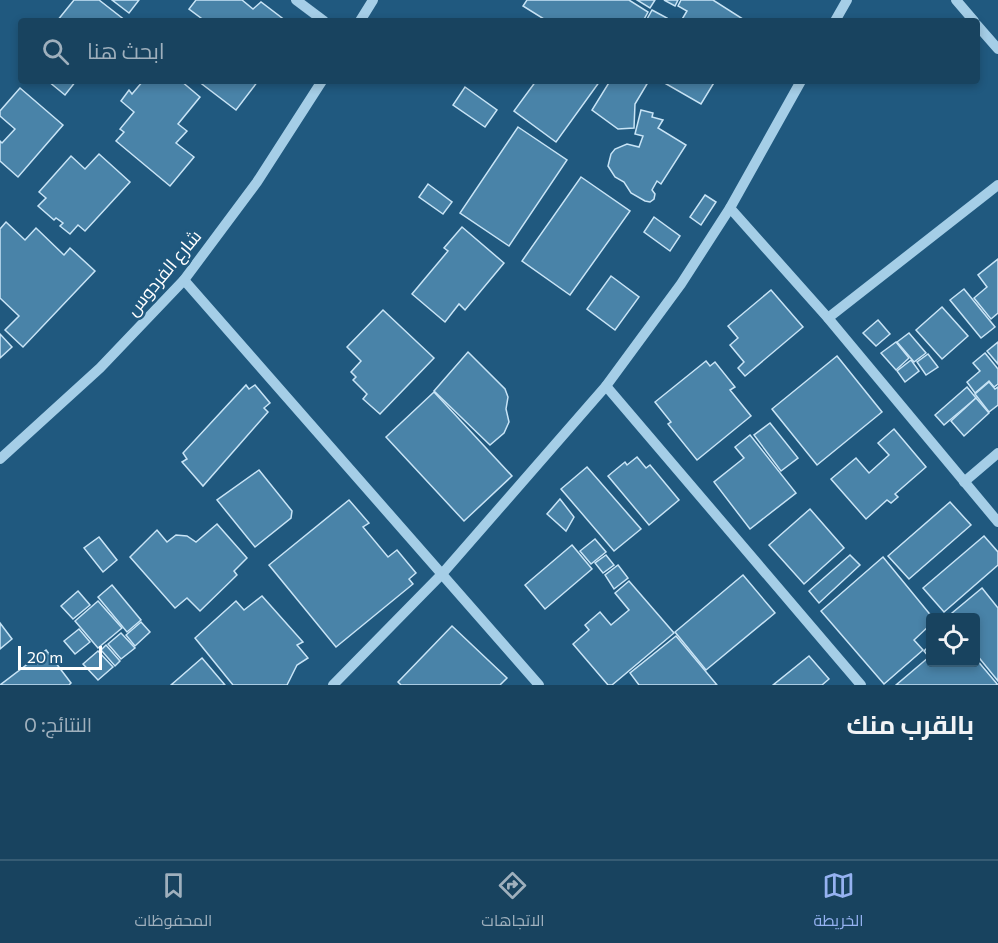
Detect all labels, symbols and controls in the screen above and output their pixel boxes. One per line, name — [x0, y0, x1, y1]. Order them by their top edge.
search box — [18, 18, 980, 84]
icon: search — [39, 35, 72, 68]
text: ابحث هنا — [87, 37, 165, 64]
street label: شارع الفردوس — [121, 225, 207, 321]
map controls — [926, 613, 980, 667]
button: locate — [926, 613, 980, 667]
scale bar — [18, 643, 102, 670]
text: 20 m — [27, 647, 63, 666]
text: بالقرب منك — [846, 708, 974, 739]
text: النتائج: 0 — [24, 712, 92, 736]
tab: المحفوظات — [134, 869, 212, 935]
tab: الاتجاهات — [481, 869, 545, 935]
tab: الخريطة — [814, 869, 864, 935]

